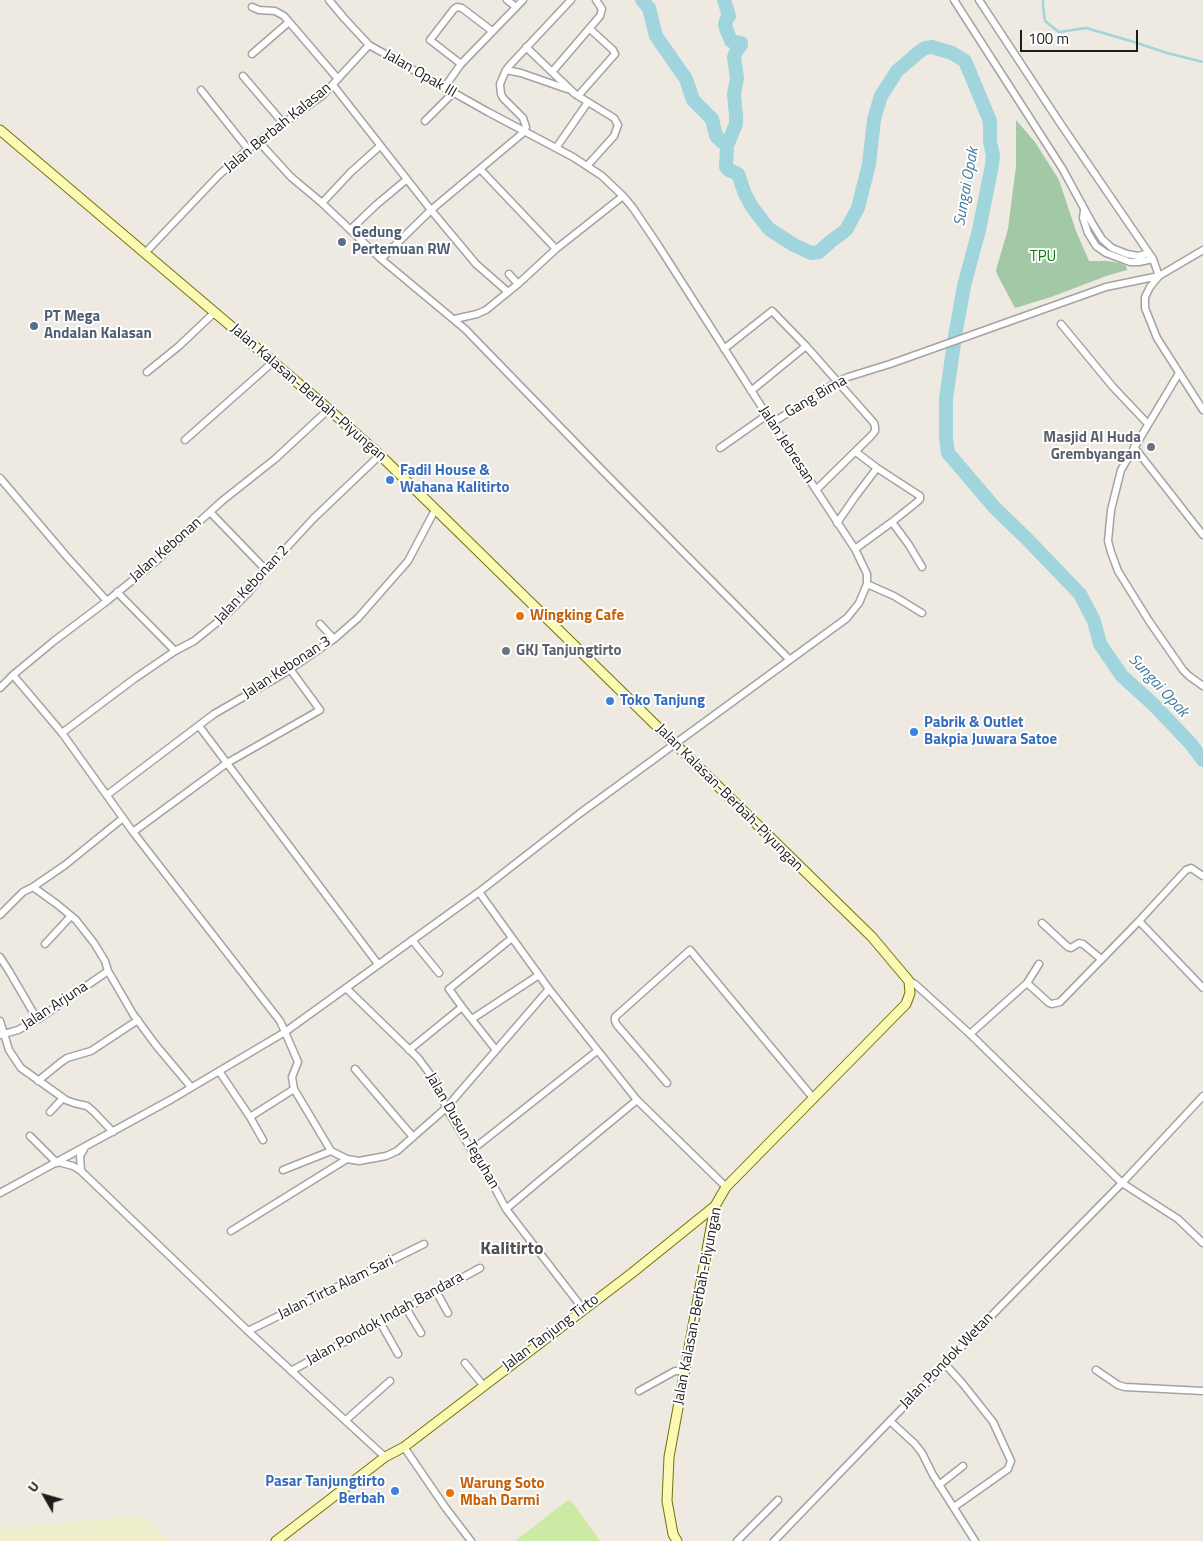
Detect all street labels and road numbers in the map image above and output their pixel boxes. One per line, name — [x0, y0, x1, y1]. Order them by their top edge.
street label: Jalan Opak III — [380, 46, 460, 102]
street label: Jalan Berbah Kalasan — [221, 79, 335, 177]
street label: Jalan Kalasan-Berbah-Piyungan — [226, 320, 390, 466]
street label: Gang Bima — [782, 372, 850, 422]
street label: Jalan Jebresan — [754, 403, 818, 487]
street label: Jalan Kebonan — [126, 514, 206, 586]
street label: Jalan Kebonan 2 — [211, 542, 293, 628]
street label: Jalan Kebonan 3 — [240, 633, 334, 703]
street label: Jalan Kalasan-Berbah-Piyungan — [652, 721, 806, 875]
street label: Jalan Arjuna — [19, 978, 91, 1034]
street label: Jalan Dusun Teguhan — [421, 1070, 503, 1192]
street label: Jalan Kalasan-Berbah-Piyungan — [670, 1206, 726, 1406]
street label: Jalan Tirta Alam Sari — [275, 1252, 397, 1324]
street label: Jalan Pondok Indah Bandara — [303, 1268, 467, 1370]
street label: Jalan Tanjung Tirto — [499, 1291, 603, 1375]
street label: Jalan Pondok Wetan — [897, 1309, 997, 1413]

